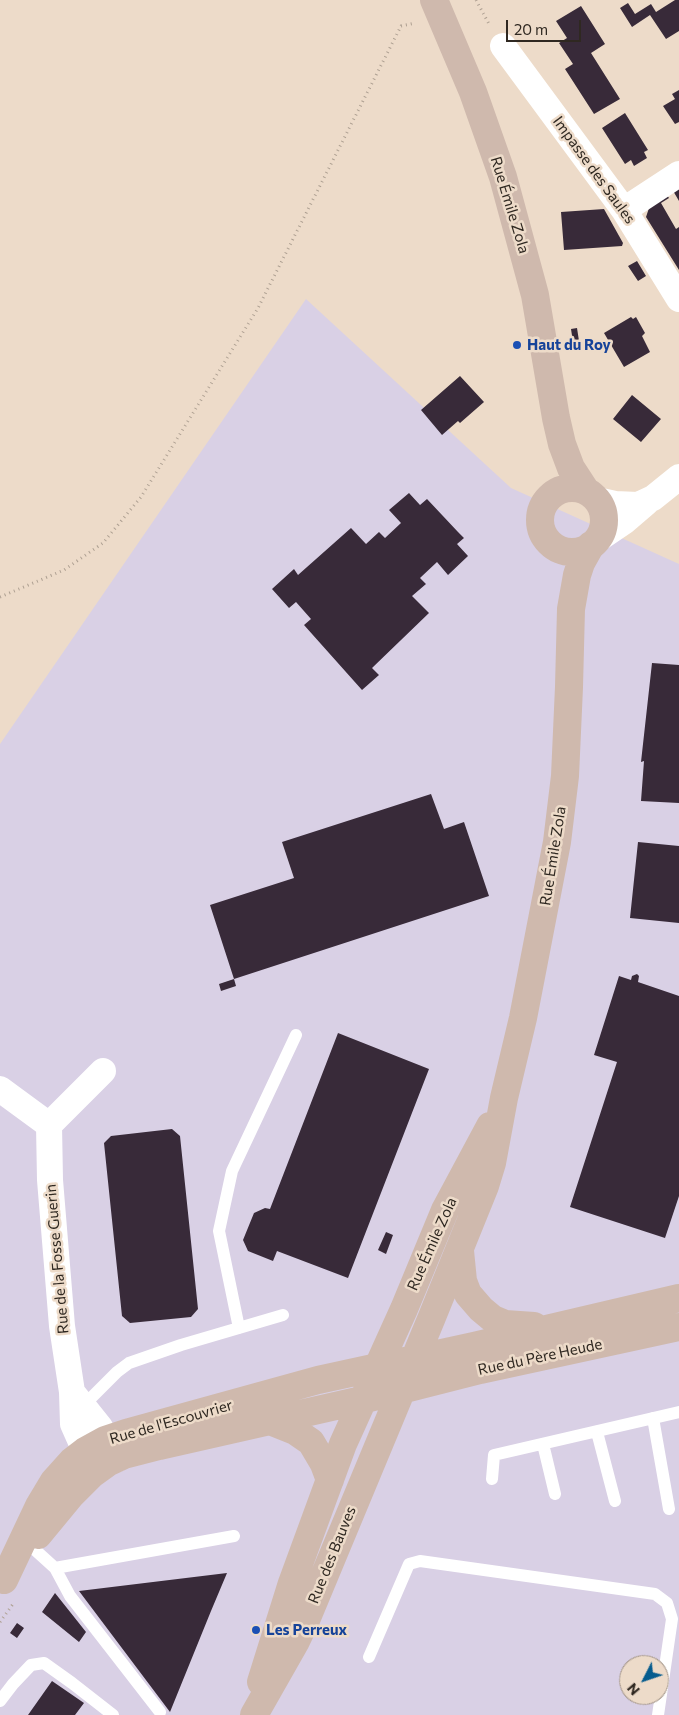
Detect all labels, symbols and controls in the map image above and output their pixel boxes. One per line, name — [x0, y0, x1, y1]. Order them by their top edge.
scale bar — [509, 10, 584, 42]
text: 20 m — [514, 20, 548, 38]
street label: Impasse des Saules — [549, 113, 639, 227]
street label: Rue Émile Zola — [487, 154, 533, 256]
place label: Haut du Roy — [527, 336, 611, 354]
marker: Haut du Roy — [511, 339, 523, 351]
street label: Rue Émile Zola — [536, 805, 570, 907]
street label: Rue de la Fosse Guerin — [41, 1183, 73, 1335]
street label: Rue Émile Zola — [403, 1195, 461, 1293]
street label: Rue du Père Heude — [476, 1335, 604, 1379]
street label: Rue de l'Escouvrier — [107, 1396, 235, 1448]
street label: Rue des Bauves — [304, 1504, 360, 1606]
place label: Les Perreux — [266, 1621, 347, 1639]
marker: Les Perreux — [250, 1624, 262, 1636]
north arrow — [619, 1655, 669, 1705]
text: N — [623, 1680, 643, 1699]

